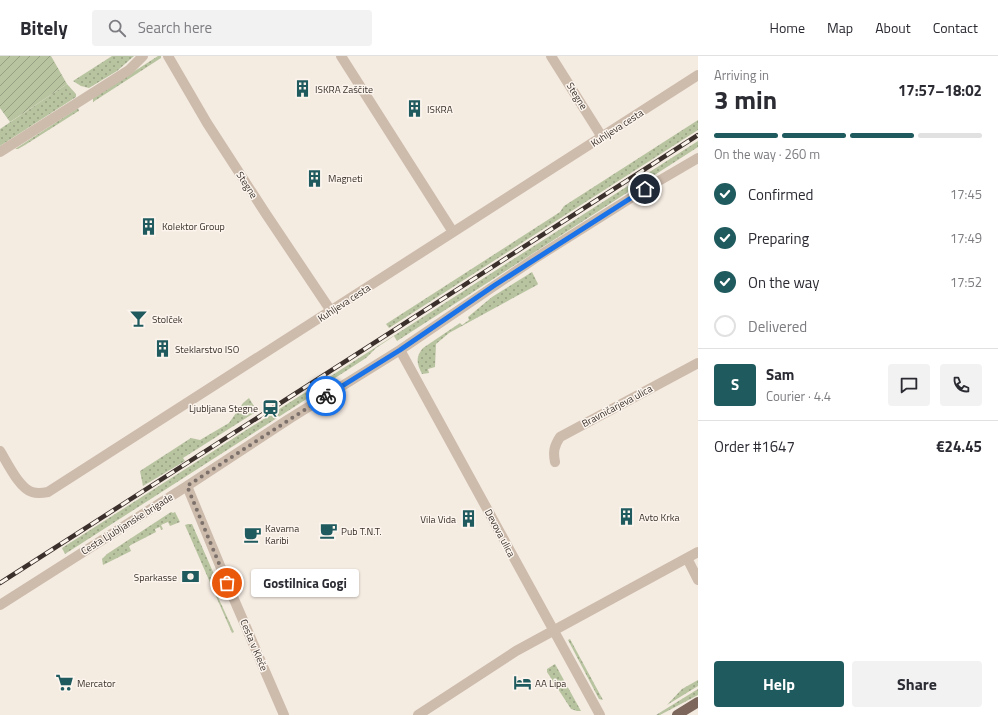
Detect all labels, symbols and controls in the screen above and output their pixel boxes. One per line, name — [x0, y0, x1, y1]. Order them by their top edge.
search box — [92, 10, 372, 46]
text: Bitely — [20, 13, 68, 42]
text: Search here — [138, 16, 212, 39]
icon: search — [106, 17, 128, 39]
text: Home — [770, 17, 805, 38]
text: Map — [827, 17, 853, 38]
text: About — [875, 17, 911, 38]
text: Contact — [933, 17, 978, 38]
text: Arriving in — [714, 65, 769, 85]
building icon: ISKRA Zaščite — [292, 79, 312, 99]
text: 17:57–18:02 — [898, 79, 982, 102]
street label: Stegne — [563, 80, 591, 112]
text: 3 min — [714, 80, 777, 119]
place label: ISKRA Zaščite — [315, 82, 373, 97]
building icon: ISKRA — [404, 99, 424, 119]
place label: ISKRA — [427, 102, 453, 117]
street label: Kuhljeva cesta — [588, 105, 646, 151]
text: On the way · 260 m — [714, 144, 820, 164]
building icon: Magneti — [305, 168, 325, 188]
street label: Stegne — [233, 169, 261, 201]
place label: Magneti — [328, 171, 363, 186]
pin — [628, 172, 662, 206]
icon: home — [634, 178, 656, 200]
icon: check — [714, 183, 736, 205]
text: Confirmed — [748, 183, 813, 206]
text: 17:45 — [950, 184, 982, 204]
building icon: Kolektor Group — [139, 216, 159, 236]
place label: Kolektor Group — [162, 219, 225, 234]
icon: check — [714, 227, 736, 249]
text: Preparing — [748, 227, 809, 250]
text: 17:49 — [950, 228, 982, 248]
icon: check — [714, 271, 736, 293]
text: On the way — [748, 271, 820, 294]
text: 17:52 — [950, 272, 982, 292]
street label: Kuhljeva cesta — [315, 280, 373, 326]
bar icon: Stolček — [129, 309, 149, 329]
place label: Stolček — [152, 312, 183, 327]
text: Delivered — [748, 315, 807, 338]
building icon: Steklarstvo ISO — [152, 339, 172, 359]
place label: Steklarstvo ISO — [175, 342, 240, 357]
text: Sam — [766, 363, 794, 386]
button: chat — [888, 364, 930, 406]
button: phone — [940, 364, 982, 406]
text: S — [731, 373, 739, 396]
courier — [306, 376, 346, 416]
street label: Bravničarjeva ulica — [579, 381, 655, 431]
icon: bike — [315, 385, 337, 407]
text: Courier · 4.4 — [766, 386, 831, 406]
station icon: Ljubljana Stegne — [261, 398, 281, 418]
place label: Ljubljana Stegne — [189, 401, 258, 416]
text: Order #1647 — [714, 435, 795, 458]
text: €24.45 — [936, 435, 982, 458]
street label: Cesta Ljubljanske brigade — [78, 490, 176, 558]
street label: Devova ulica — [481, 506, 519, 560]
building icon: Avto Krka — [616, 507, 636, 527]
building icon: Vila Vida — [459, 509, 479, 529]
place label: Avto Krka — [639, 510, 679, 525]
place label: Vila Vida — [420, 512, 456, 527]
place label: Kavarna Karibi — [265, 521, 299, 548]
cafe icon: Pub T.N.T. — [318, 521, 338, 541]
cafe icon: Kavarna Karibi — [242, 524, 262, 544]
place label: Pub T.N.T. — [341, 524, 382, 539]
pin — [210, 566, 244, 600]
bank icon: Sparkasse — [180, 567, 200, 587]
callout: Gostilnica Gogi — [251, 569, 359, 597]
place label: Sparkasse — [134, 570, 177, 585]
icon: bag — [216, 572, 238, 594]
text: Gostilnica Gogi — [263, 573, 347, 593]
street label: Cesta v Kleče — [236, 617, 272, 673]
button: Help — [714, 661, 844, 707]
button: Share — [852, 661, 982, 707]
supermarket icon: Mercator — [54, 673, 74, 693]
hotel icon: AA Lipa — [512, 673, 532, 693]
place label: Mercator — [77, 676, 116, 691]
place label: AA Lipa — [535, 676, 566, 691]

